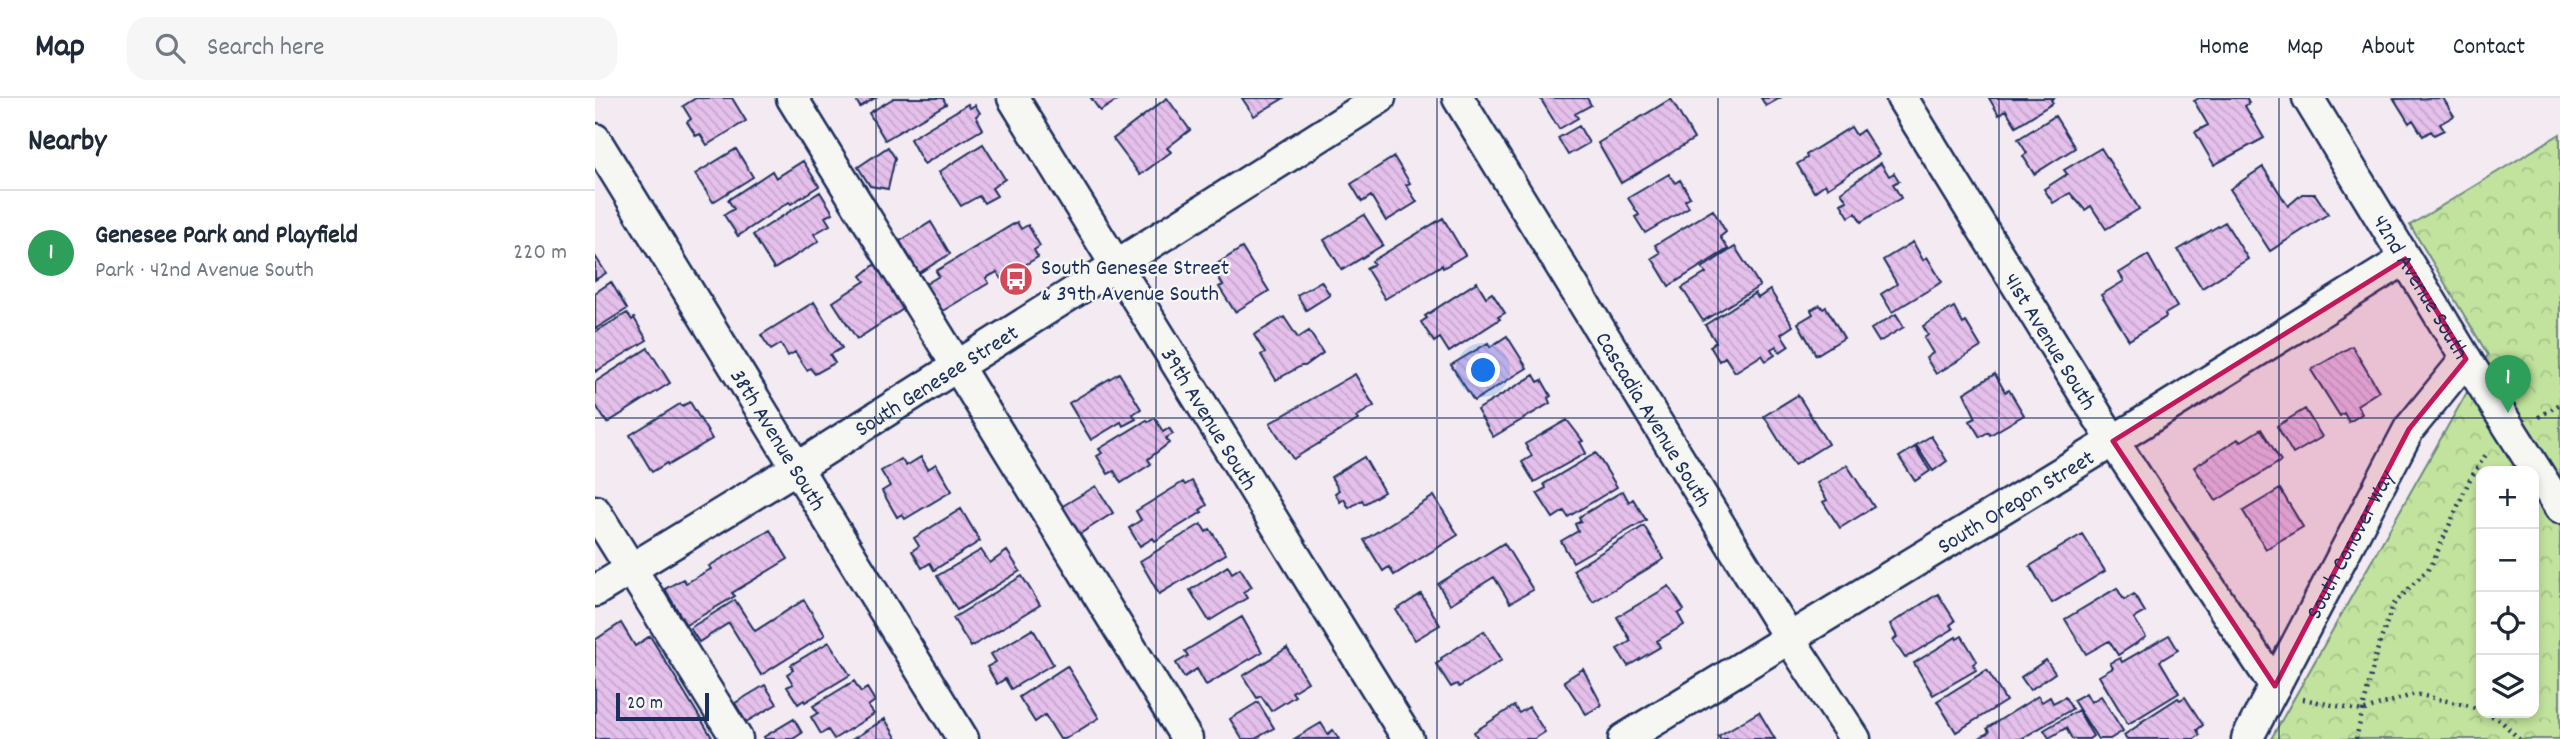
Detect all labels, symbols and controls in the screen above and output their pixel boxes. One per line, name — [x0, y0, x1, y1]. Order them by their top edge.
search box — [127, 17, 617, 80]
text: Map — [35, 25, 85, 72]
icon: search — [151, 29, 189, 67]
text: Search here — [207, 30, 325, 67]
text: Home — [2199, 31, 2249, 65]
text: Map — [2287, 31, 2323, 65]
text: About — [2361, 31, 2415, 65]
text: Contact — [2453, 31, 2525, 65]
text: Nearby — [28, 122, 106, 165]
street label: 42nd Avenue South — [2362, 209, 2476, 367]
text: Genesee Park and Playfield — [95, 218, 358, 255]
text: 1 — [48, 237, 54, 270]
text: 220 m — [513, 237, 567, 270]
place label: South Genesee Street & 39th Avenue South — [1041, 253, 1229, 312]
text: Park · 42nd Avenue South — [95, 255, 314, 288]
bus stop icon: South Genesee Street & 39th Avenue South — [997, 260, 1035, 298]
street label: 41st Avenue South — [1994, 268, 2103, 418]
street label: South Genesee Street — [849, 318, 1026, 447]
street label: Cascadia Avenue South — [1585, 326, 1718, 515]
street label: 39th Avenue South — [1151, 342, 1264, 498]
your location — [1466, 353, 1500, 387]
pin: 1 — [2485, 355, 2531, 413]
street label: 38th Avenue South — [720, 363, 832, 518]
street label: South Oregon Street — [1932, 443, 2102, 564]
street label: South Conover Way — [2299, 465, 2405, 626]
map controls — [2476, 466, 2539, 718]
button: + — [2476, 466, 2539, 529]
button: − — [2476, 529, 2539, 592]
button: locate — [2476, 592, 2539, 655]
button: layers — [2476, 655, 2539, 718]
scale bar — [616, 690, 709, 722]
text: 20 m — [627, 691, 663, 718]

